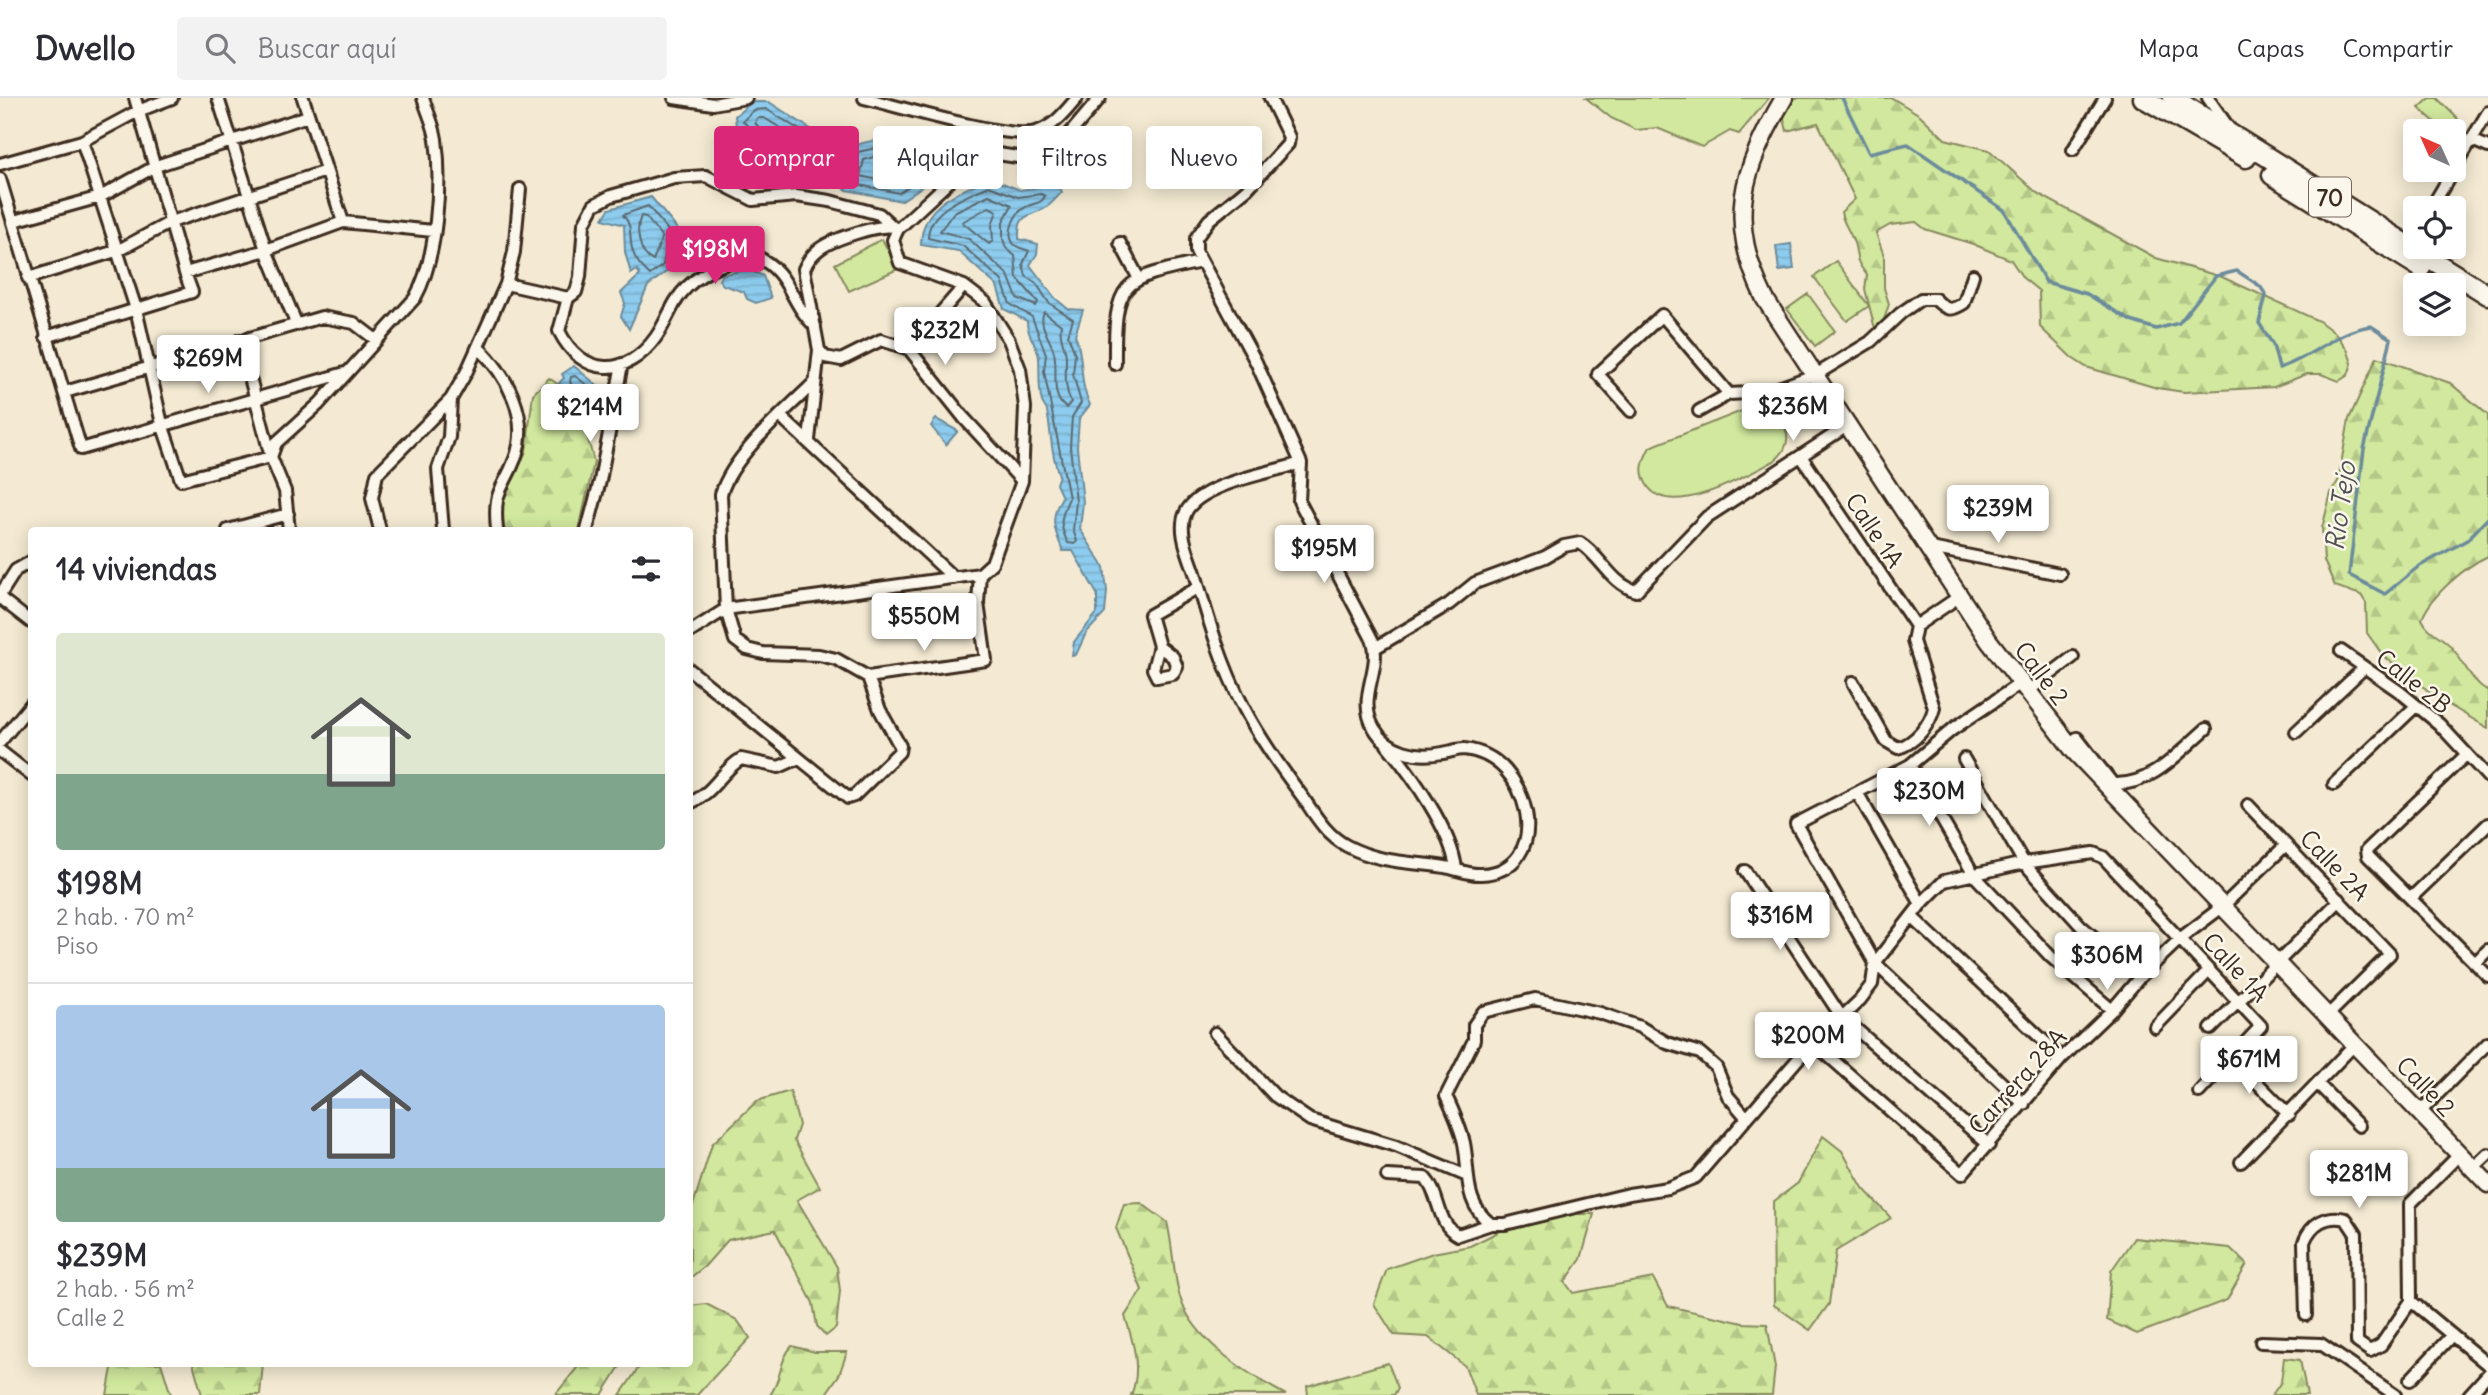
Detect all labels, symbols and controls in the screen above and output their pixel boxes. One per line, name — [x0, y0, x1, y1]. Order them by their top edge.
search box — [177, 17, 667, 80]
text: Dwello — [35, 27, 135, 69]
icon: search — [201, 29, 239, 67]
text: Buscar aquí — [257, 32, 396, 65]
text: Mapa — [2138, 33, 2199, 63]
text: Capas — [2237, 33, 2304, 63]
text: Compartir — [2342, 33, 2453, 63]
north arrow — [2403, 119, 2466, 182]
map controls — [2403, 119, 2466, 336]
chip: Comprar — [714, 126, 859, 189]
chip: Alquilar — [873, 126, 1003, 189]
chip: Filtros — [1017, 126, 1132, 189]
chip: Nuevo — [1146, 126, 1262, 189]
road number: 70 — [2309, 178, 2351, 216]
button: locate — [2403, 196, 2466, 259]
pin: $198M — [666, 226, 764, 286]
text: $198M — [682, 234, 748, 263]
button: layers — [2403, 273, 2466, 336]
pin: $232M — [896, 308, 994, 367]
text: $232M — [910, 315, 980, 344]
pin: $269M — [159, 336, 257, 395]
text: $269M — [173, 343, 243, 372]
pin: $214M — [541, 384, 639, 444]
pin: $236M — [1744, 384, 1842, 443]
text: $236M — [1758, 391, 1828, 420]
text: $214M — [557, 392, 623, 421]
water label: Rio Tejo — [2317, 458, 2363, 553]
pin: $239M — [1949, 486, 2047, 545]
street label: Calle 1A — [1839, 487, 1911, 573]
text: $239M — [1963, 493, 2033, 522]
pin: $195M — [1275, 526, 1373, 585]
text: $195M — [1291, 533, 1357, 562]
text: 14 viviendas — [56, 550, 217, 588]
icon: filters — [627, 550, 665, 588]
pin: $550M — [875, 594, 973, 653]
text: $550M — [887, 601, 961, 630]
street label: Calle 2 — [2008, 635, 2076, 711]
street label: Calle 2B — [2370, 642, 2458, 720]
icon: home — [298, 679, 424, 805]
pin: $230M — [1880, 768, 1978, 828]
text: $230M — [1893, 776, 1965, 805]
street label: Calle 2A — [2294, 823, 2376, 907]
text: $198M — [56, 864, 143, 902]
pin: $316M — [1731, 892, 1829, 952]
text: $316M — [1747, 900, 1813, 929]
text: 2 hab. · 70 m² — [56, 902, 195, 931]
street label: Calle 1A — [2197, 926, 2275, 1008]
text: Piso — [56, 931, 98, 960]
pin: $306M — [2058, 932, 2156, 992]
text: $306M — [2071, 940, 2143, 969]
pin: $200M — [1759, 1012, 1857, 1072]
text: $200M — [1771, 1020, 1845, 1049]
street label: Carrera 28A — [1962, 1022, 2072, 1140]
pin: $671M — [2200, 1037, 2298, 1096]
text: $671M — [2216, 1044, 2282, 1073]
street label: Calle 2 — [2390, 1050, 2462, 1122]
icon: home — [298, 1051, 424, 1177]
pin: $281M — [2310, 1150, 2408, 1210]
text: $281M — [2326, 1158, 2392, 1187]
text: $239M — [56, 1236, 148, 1274]
text: 2 hab. · 56 m² — [56, 1274, 195, 1303]
text: Calle 2 — [56, 1303, 125, 1332]

